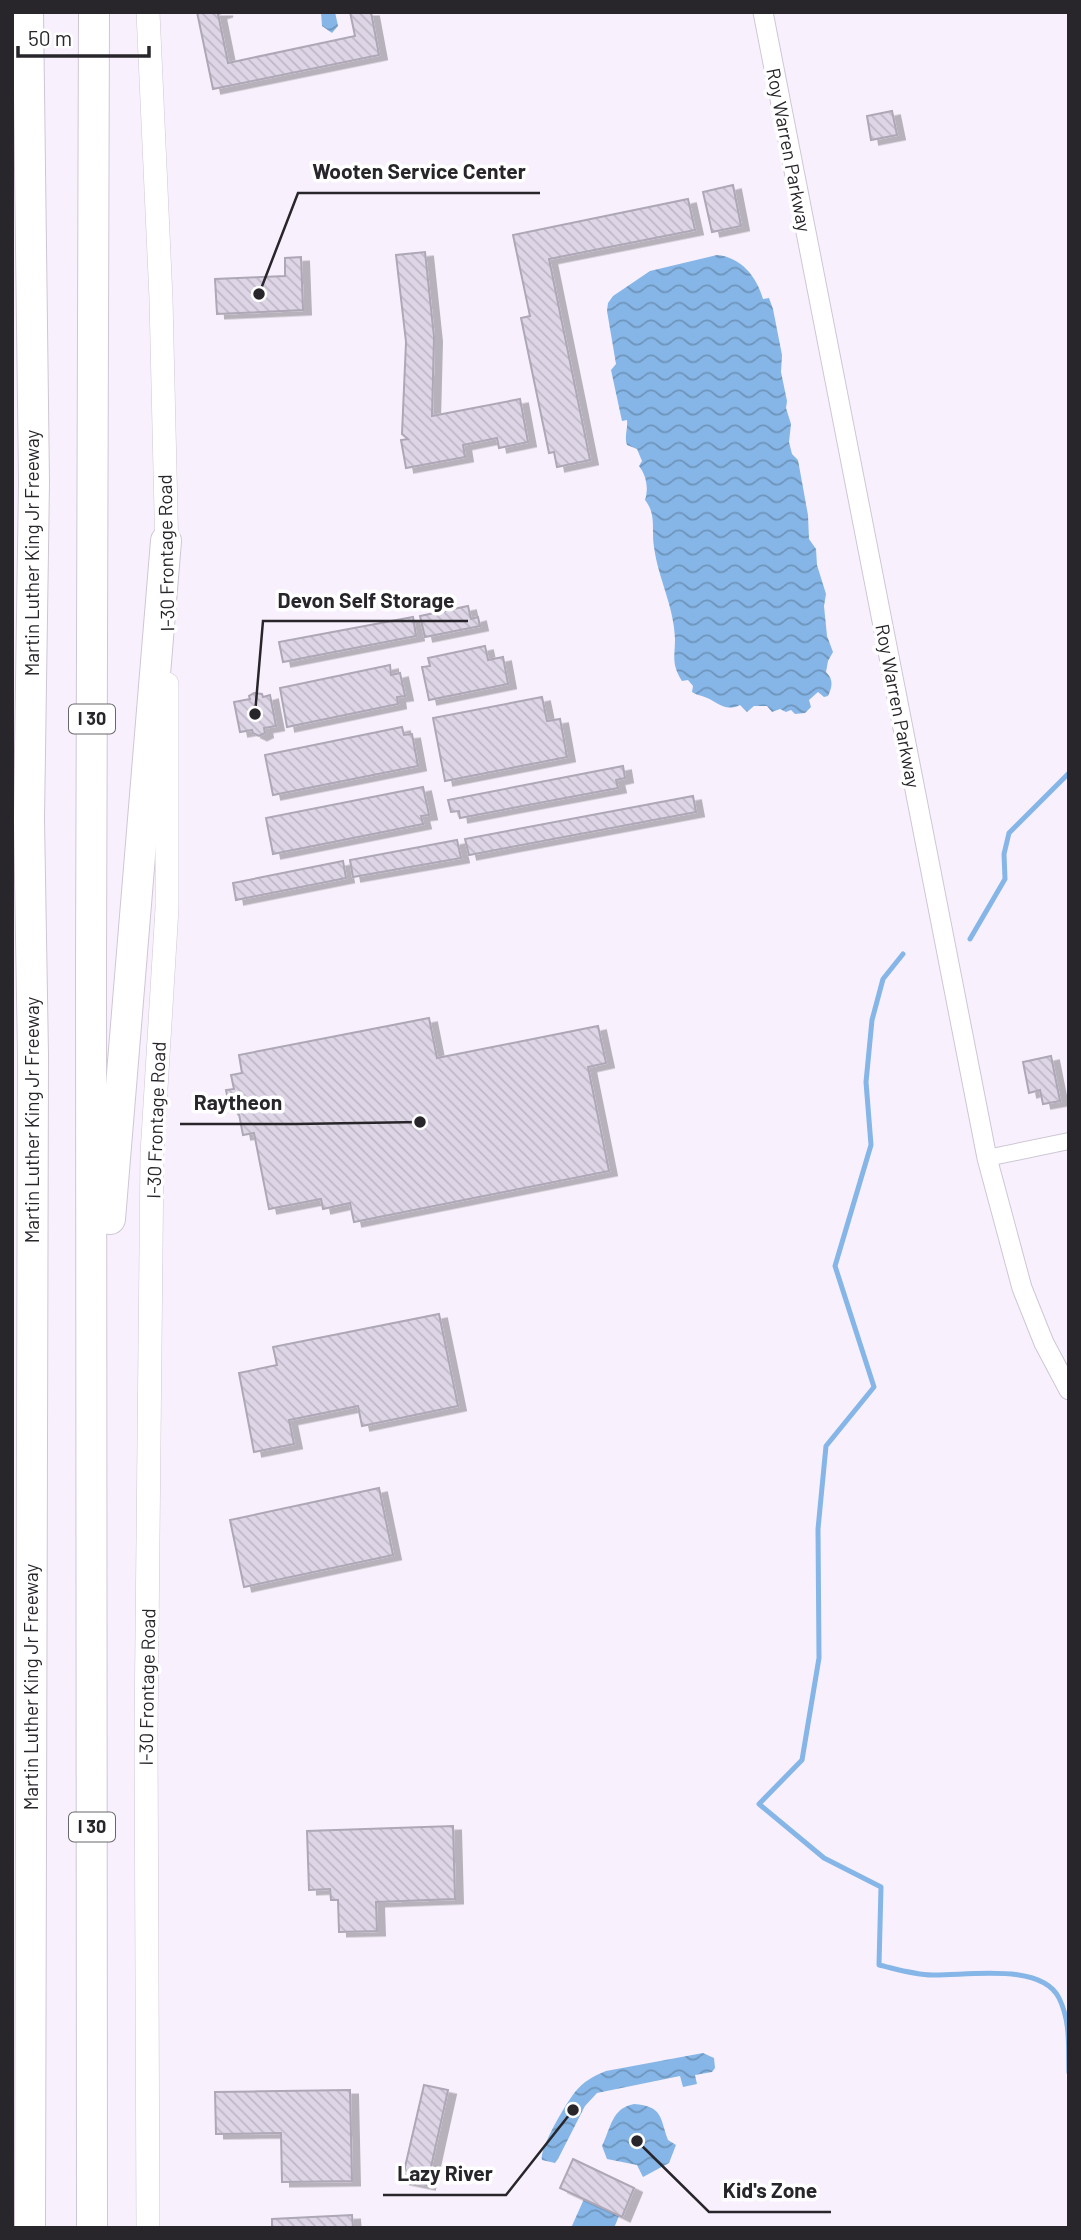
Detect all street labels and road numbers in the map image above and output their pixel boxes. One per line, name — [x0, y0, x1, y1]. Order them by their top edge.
street label: Roy Warren Parkway — [762, 66, 817, 234]
street label: Martin Luther King Jr Freeway — [20, 429, 43, 676]
street label: I-30 Frontage Road — [153, 474, 178, 632]
street label: Roy Warren Parkway — [871, 622, 926, 790]
road number: I 30 — [69, 704, 115, 734]
street label: Martin Luther King Jr Freeway — [20, 996, 43, 1243]
street label: I-30 Frontage Road — [141, 1041, 170, 1199]
street label: Martin Luther King Jr Freeway — [19, 1563, 42, 1810]
street label: I-30 Frontage Road — [134, 1608, 159, 1766]
road number: I 30 — [69, 1812, 115, 1842]

